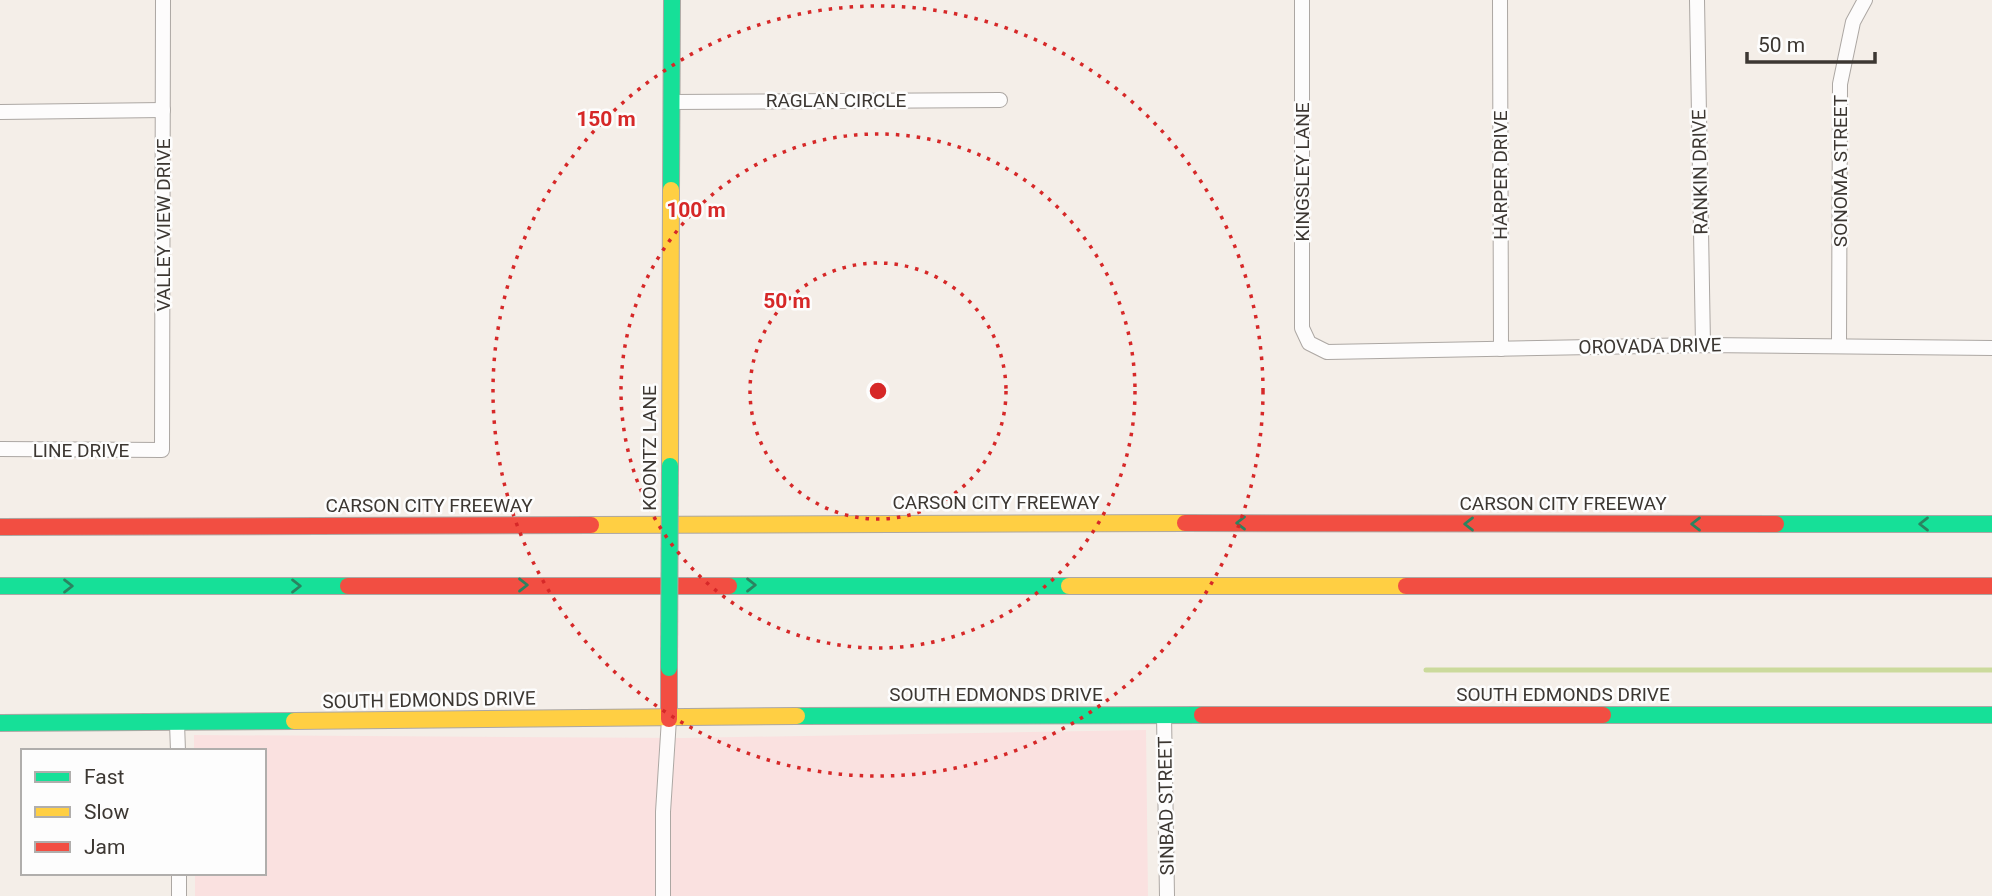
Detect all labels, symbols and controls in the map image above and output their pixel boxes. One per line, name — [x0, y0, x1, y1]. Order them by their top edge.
scale bar — [1747, 21, 1875, 65]
text: 50 m — [1758, 33, 1805, 57]
street label: RAGLAN CIRCLE — [766, 89, 907, 112]
street label: SONOMA STREET — [1829, 95, 1852, 247]
street label: KINGSLEY LANE — [1291, 102, 1314, 242]
text: 150 m — [576, 107, 636, 131]
street label: RANKIN DRIVE — [1687, 109, 1713, 235]
street label: HARPER DRIVE — [1489, 110, 1512, 240]
street label: VALLEY VIEW DRIVE — [152, 138, 175, 312]
text: 100 m — [666, 198, 726, 222]
text: 50 m — [763, 289, 811, 313]
street label: OROVADA DRIVE — [1578, 333, 1722, 359]
centre of rings — [866, 379, 890, 403]
street label: KOONTZ LANE — [638, 385, 661, 511]
street label: LINE DRIVE — [33, 439, 130, 462]
street label: CARSON CITY FREEWAY — [892, 491, 1100, 514]
street label: CARSON CITY FREEWAY — [1459, 492, 1667, 515]
street label: CARSON CITY FREEWAY — [325, 494, 533, 517]
one-way arrow — [1236, 515, 1246, 531]
one-way arrow — [1463, 516, 1474, 532]
one-way arrow — [1691, 516, 1701, 532]
one-way arrow — [1918, 516, 1929, 532]
one-way arrow — [518, 577, 529, 593]
one-way arrow — [746, 577, 756, 593]
one-way arrow — [63, 578, 74, 594]
one-way arrow — [291, 578, 301, 594]
street label: SOUTH EDMONDS DRIVE — [889, 683, 1103, 706]
street label: SOUTH EDMONDS DRIVE — [1456, 683, 1670, 706]
street label: SOUTH EDMONDS DRIVE — [322, 687, 536, 713]
street label: SINBAD STREET — [1153, 736, 1179, 876]
legend — [21, 749, 266, 875]
text: Fast — [84, 765, 125, 789]
text: Slow — [84, 800, 130, 824]
text: Jam — [84, 835, 125, 859]

